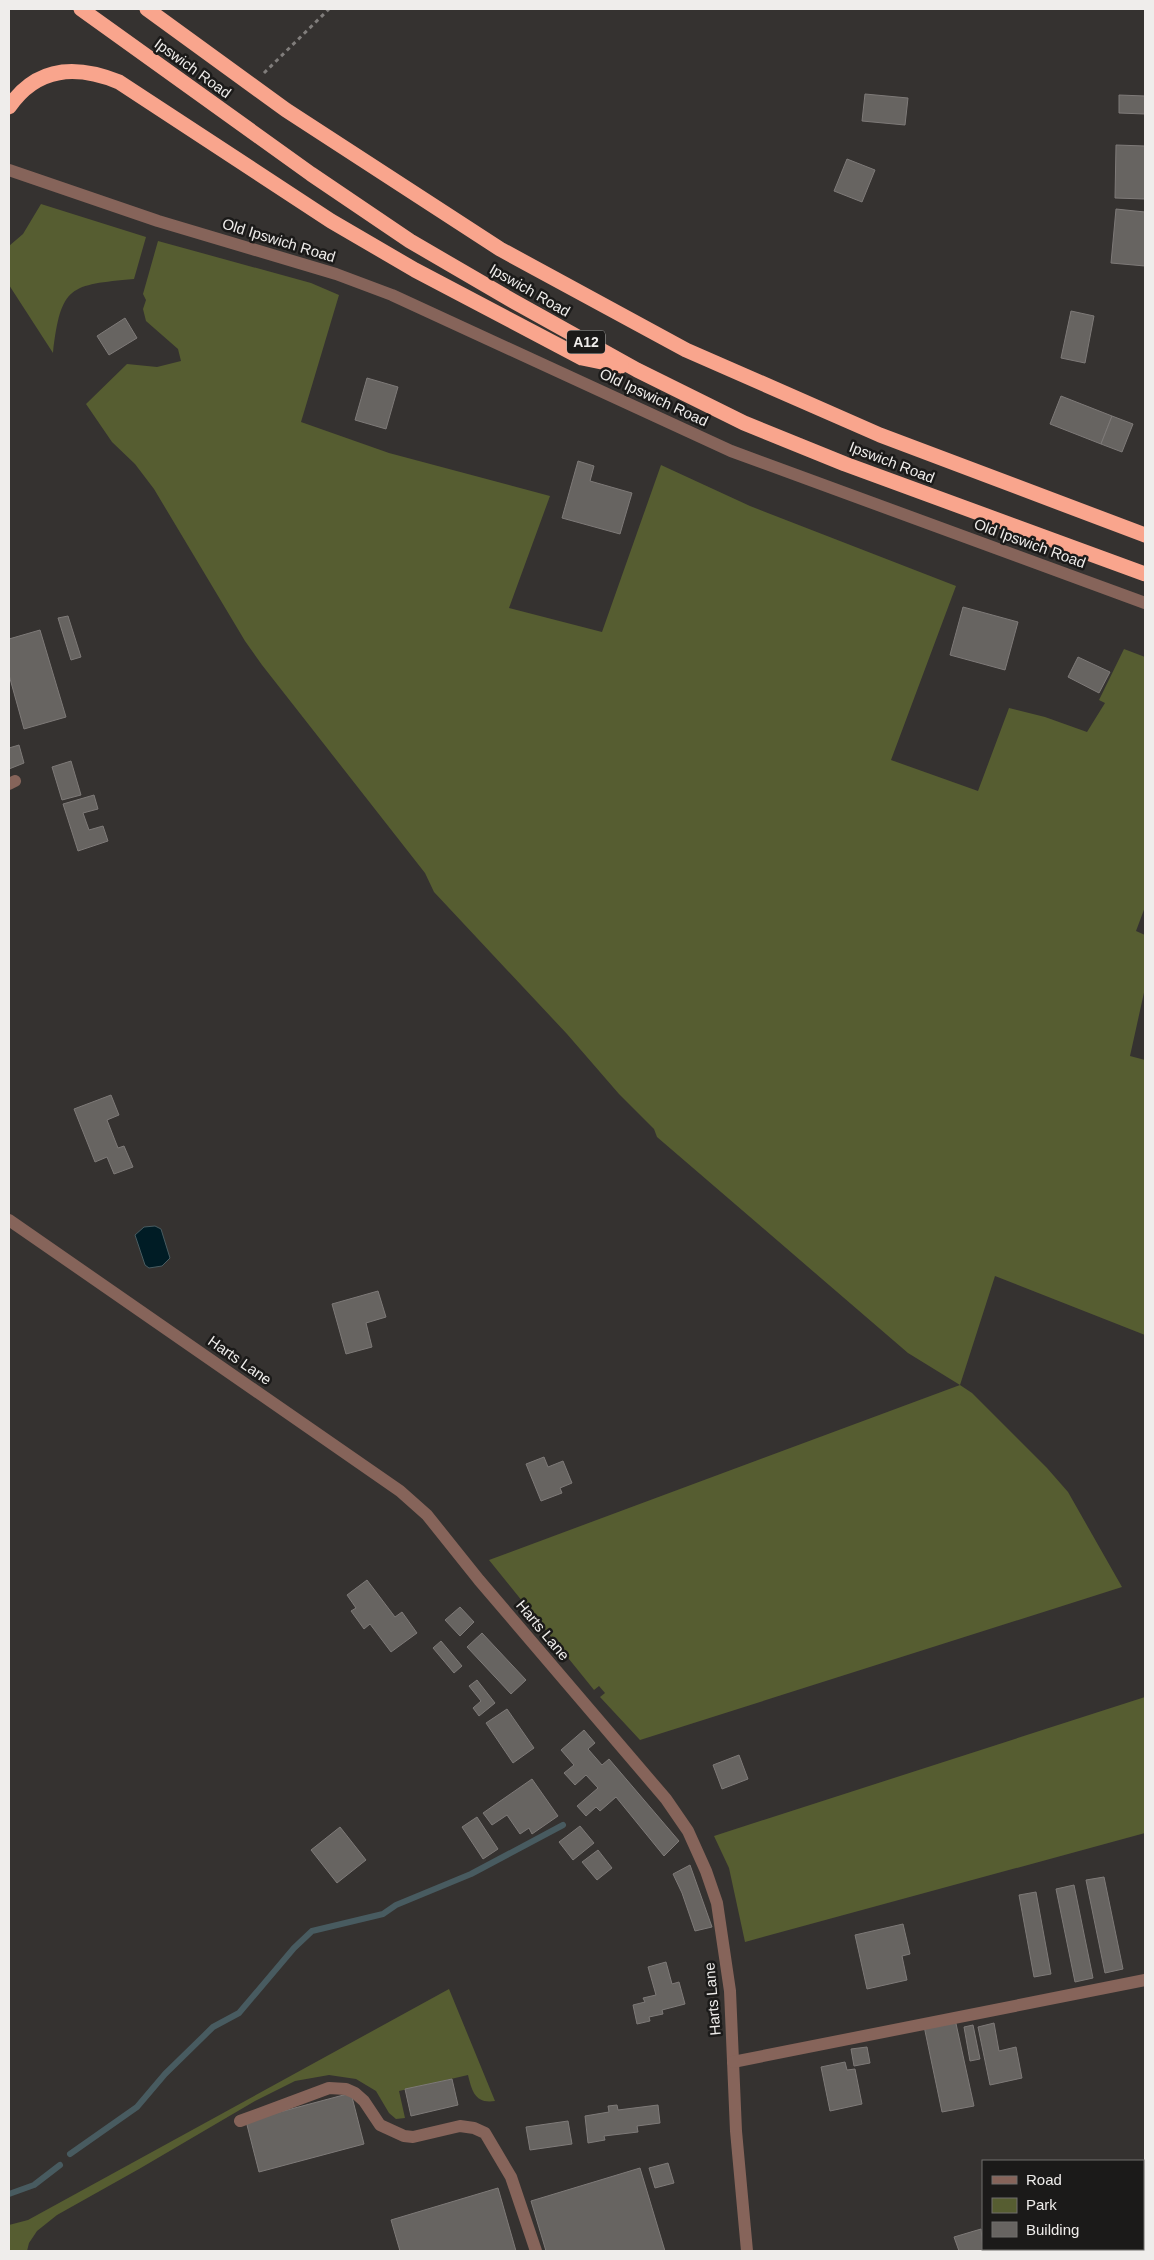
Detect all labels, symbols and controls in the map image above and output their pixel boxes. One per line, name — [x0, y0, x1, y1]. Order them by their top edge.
street label: Ipswich Road — [152, 35, 234, 101]
street label: Old Ipswich Road — [220, 215, 338, 265]
street label: Ipswich Road — [487, 260, 573, 320]
road number: A12 — [567, 331, 605, 354]
street label: Old Ipswich Road — [597, 364, 711, 430]
street label: Ipswich Road — [847, 438, 937, 486]
street label: Old Ipswich Road — [972, 515, 1088, 571]
street label: Harts Lane — [205, 1332, 275, 1388]
street label: Harts Lane — [513, 1596, 573, 1664]
street label: Harts Lane — [700, 1962, 724, 2036]
legend — [982, 2160, 1144, 2250]
text: Road — [1026, 2171, 1062, 2188]
text: Park — [1026, 2196, 1057, 2213]
text: Building — [1026, 2221, 1079, 2238]

